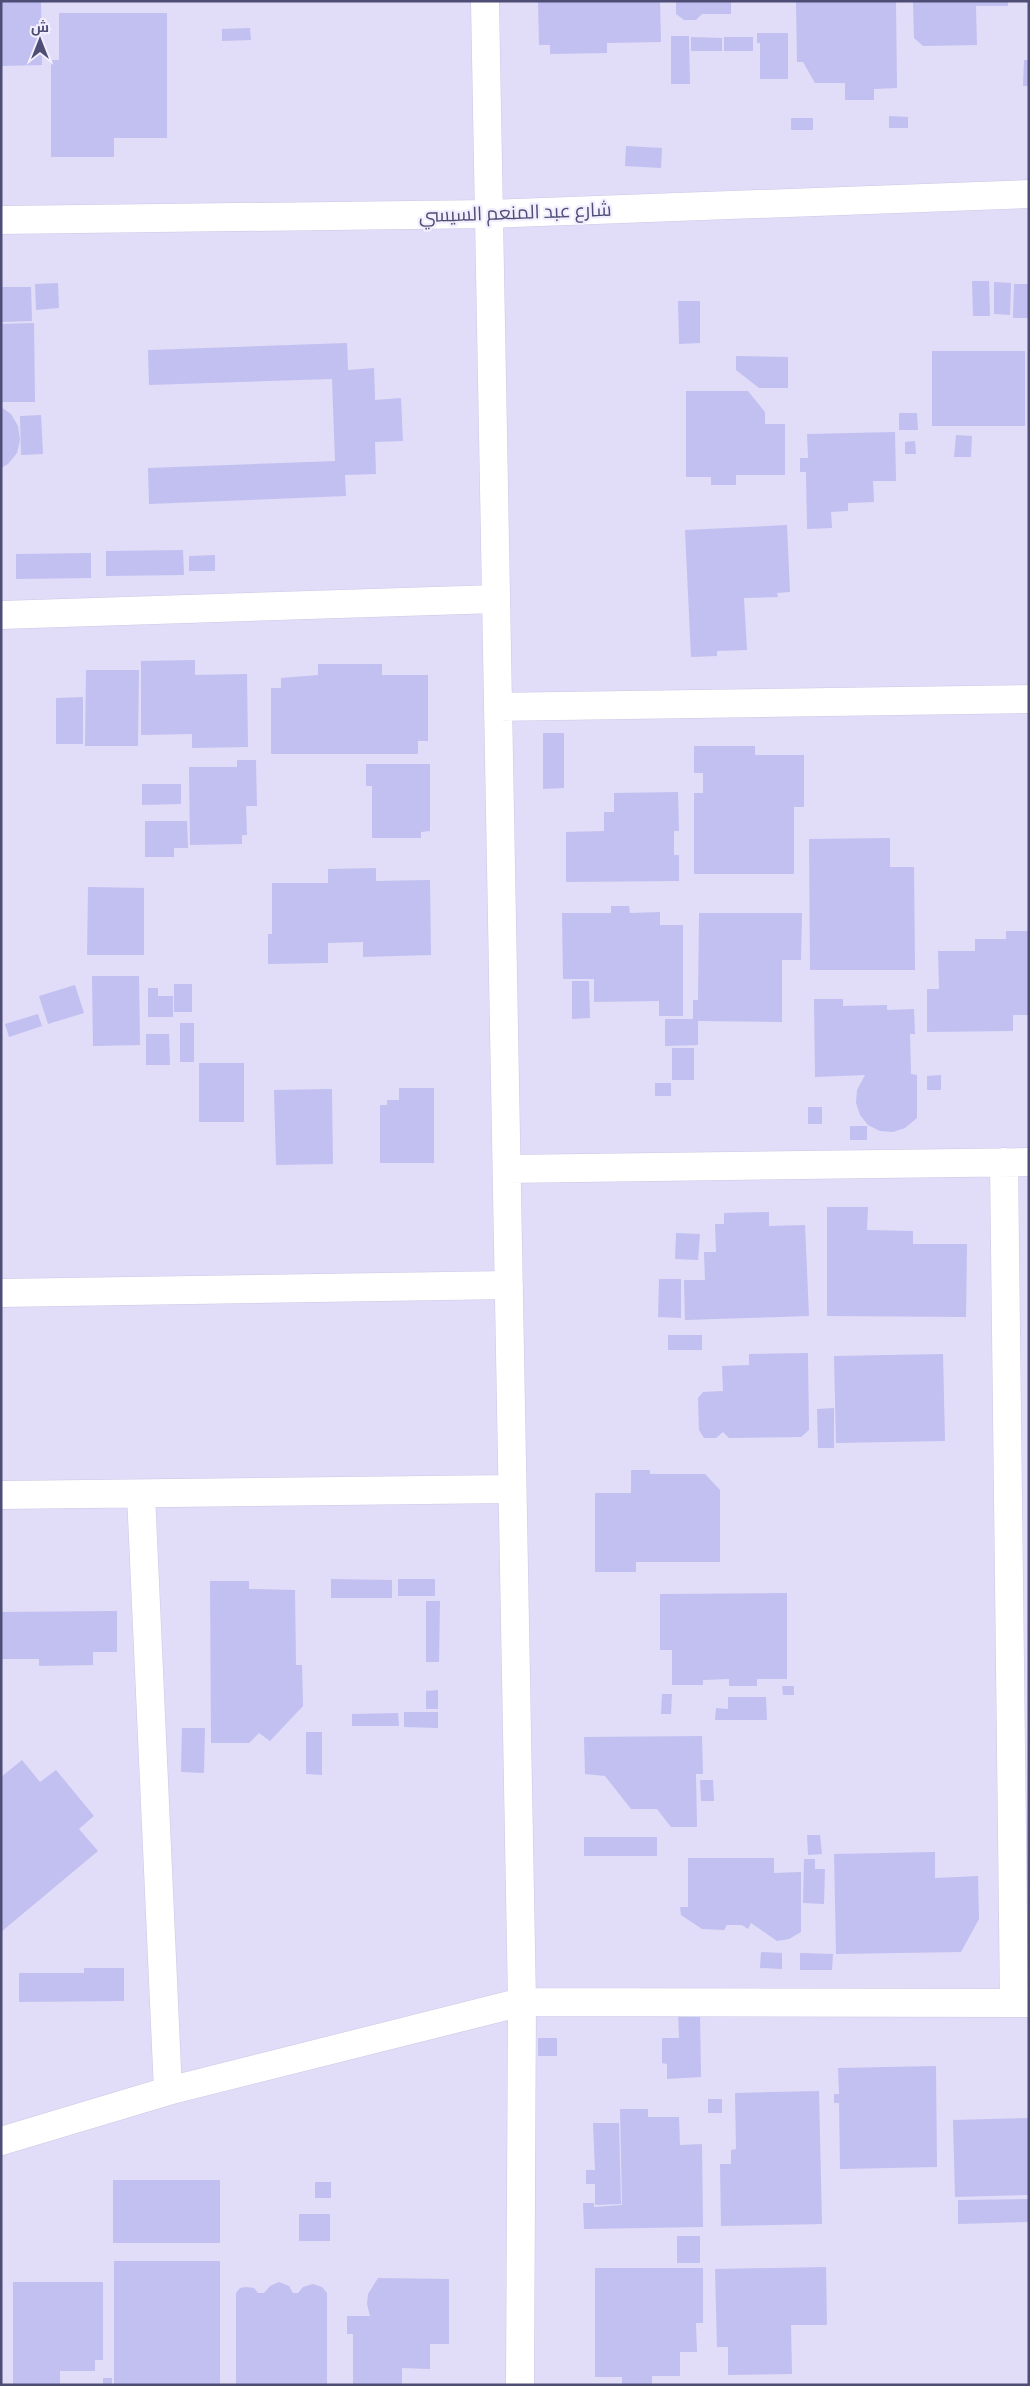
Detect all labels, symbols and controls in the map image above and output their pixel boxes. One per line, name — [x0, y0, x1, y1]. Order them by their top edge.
north arrow — [15, 15, 65, 65]
text: ش — [31, 18, 49, 36]
street label: شارع عبد المنعم السيسي — [418, 197, 612, 230]

